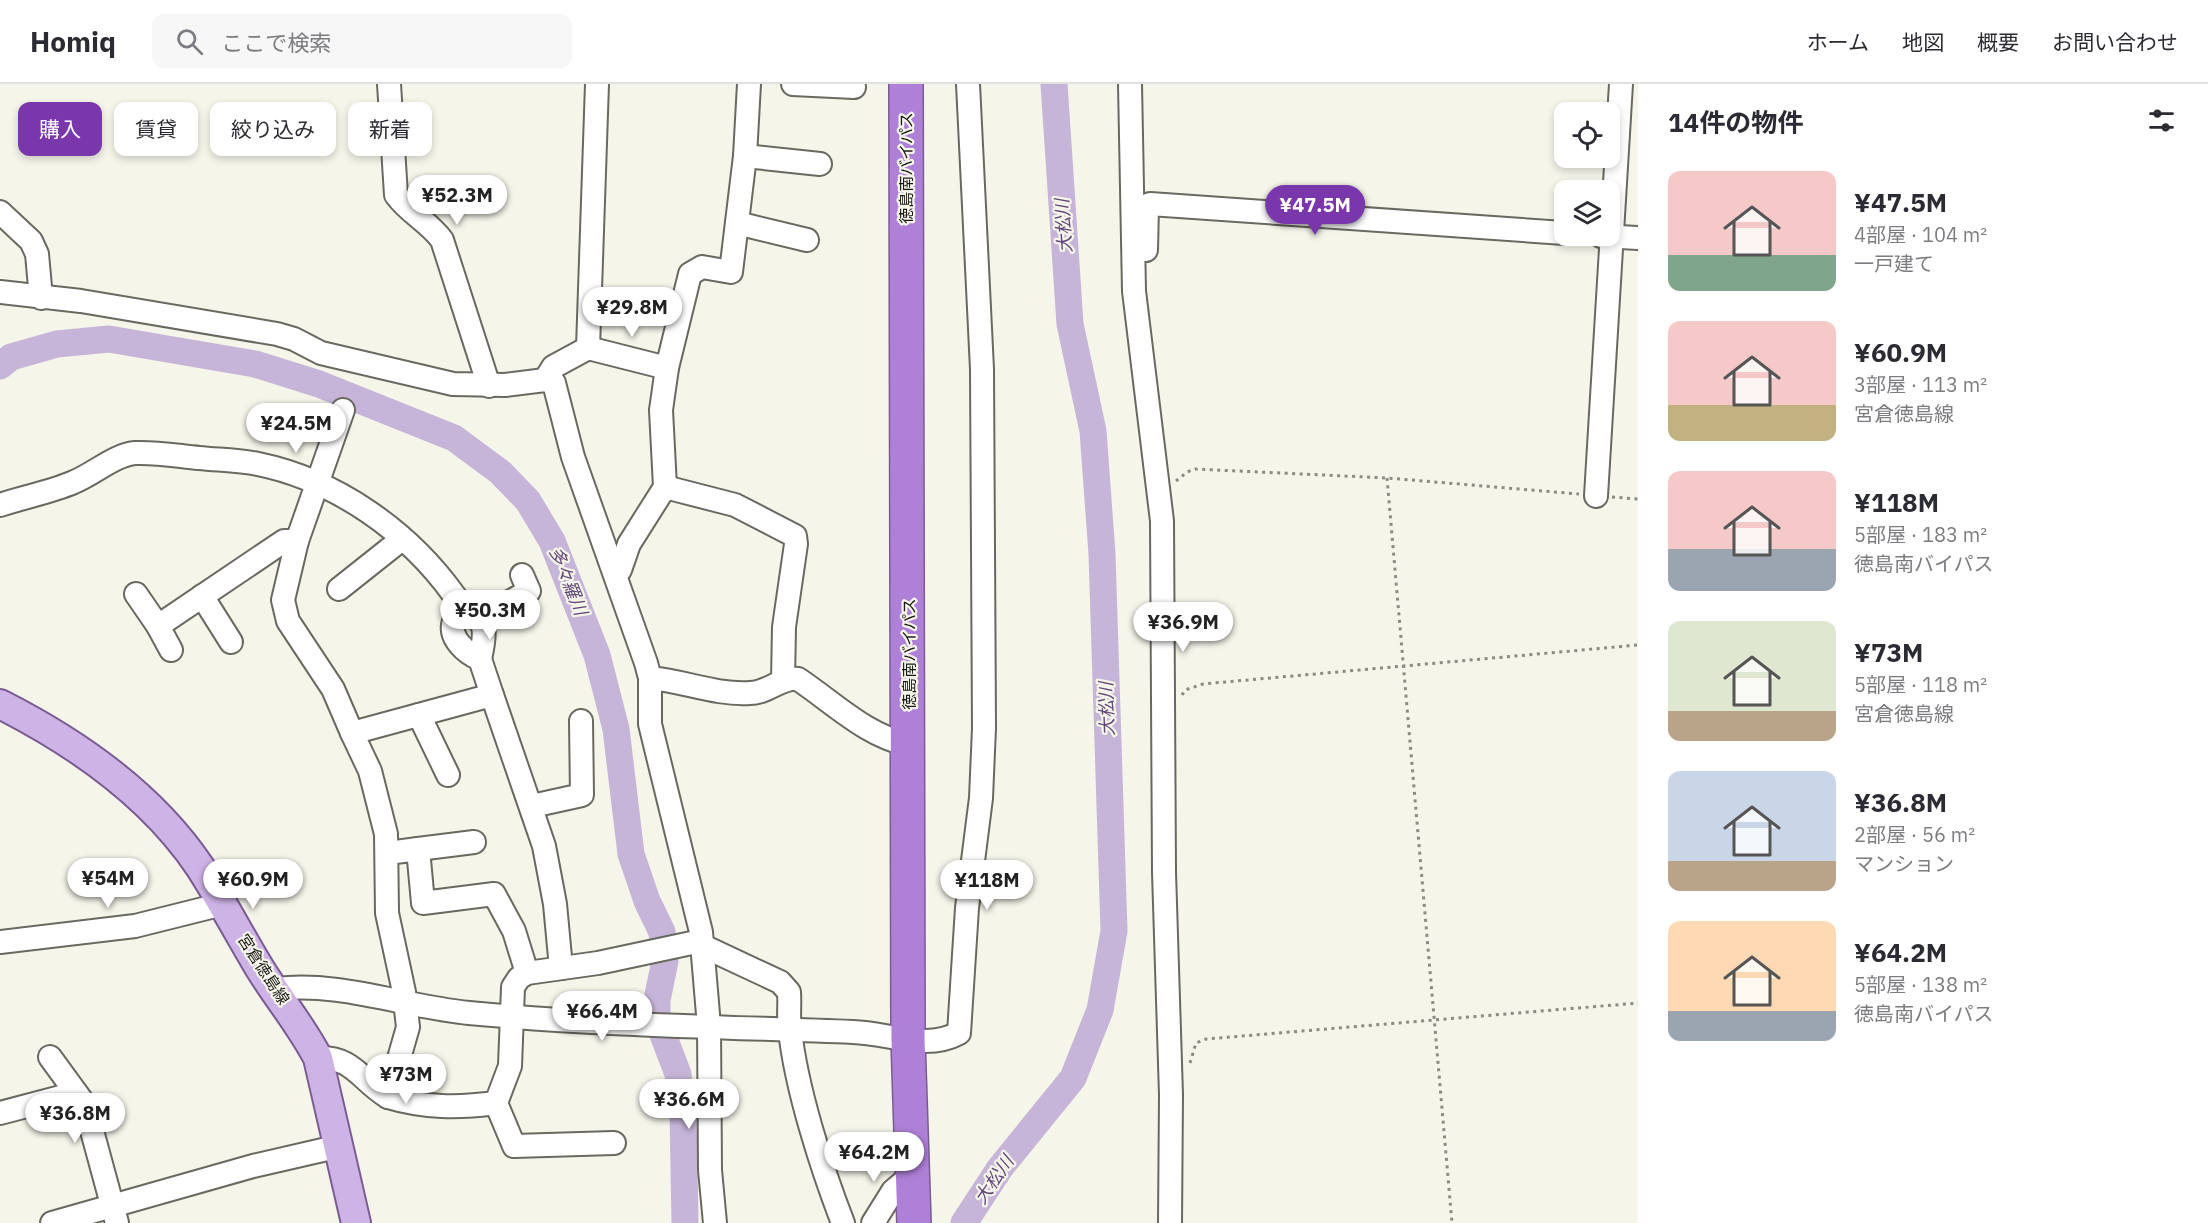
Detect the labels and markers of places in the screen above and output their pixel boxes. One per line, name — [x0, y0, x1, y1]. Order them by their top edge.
pin: ¥52.3M — [408, 175, 506, 226]
pin: ¥47.5M — [1266, 185, 1364, 236]
pin: ¥29.8M — [583, 287, 681, 338]
pin: ¥24.5M — [247, 403, 345, 454]
pin: ¥50.3M — [441, 590, 539, 641]
pin: ¥36.9M — [1134, 602, 1232, 653]
pin: ¥54M — [72, 858, 144, 909]
pin: ¥60.9M — [204, 859, 302, 910]
pin: ¥118M — [945, 860, 1029, 911]
pin: ¥66.4M — [553, 991, 651, 1042]
pin: ¥73M — [370, 1054, 442, 1105]
pin: ¥36.6M — [640, 1079, 738, 1130]
pin: ¥36.8M — [26, 1093, 124, 1144]
pin: ¥64.2M — [825, 1132, 923, 1183]

